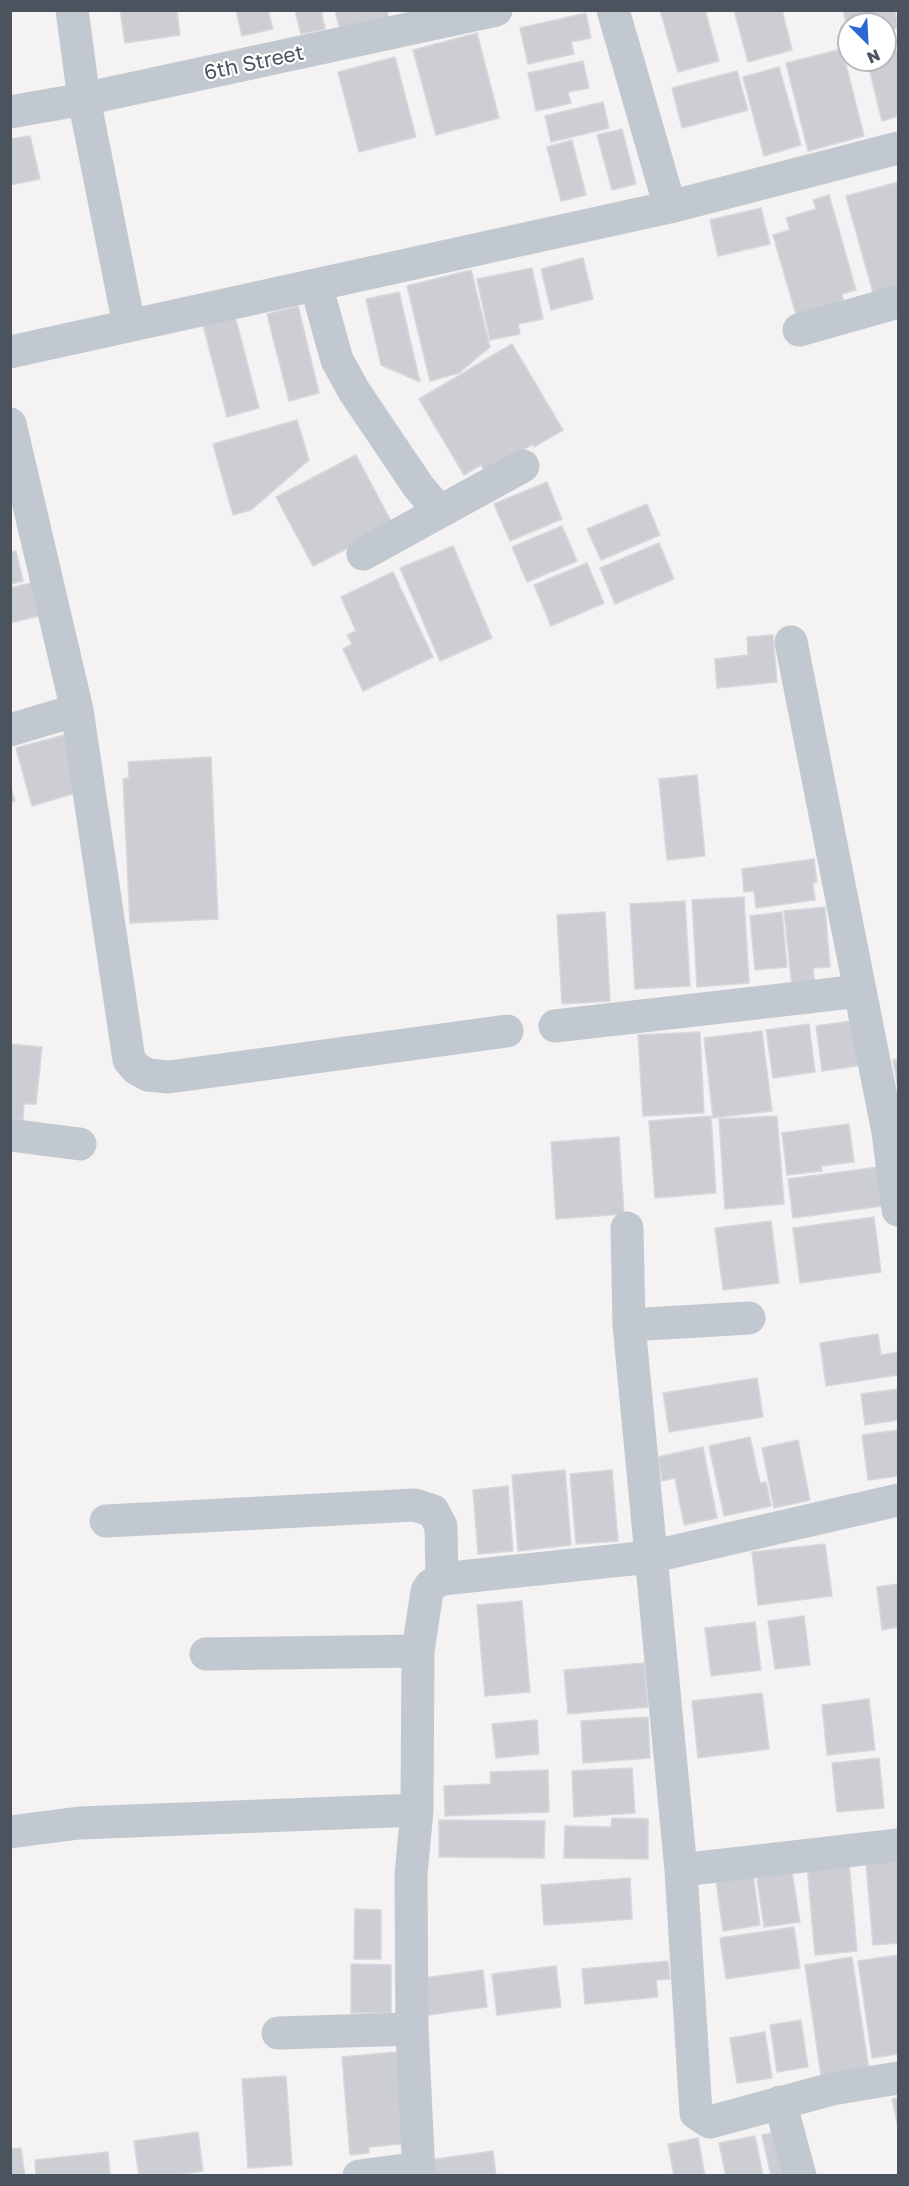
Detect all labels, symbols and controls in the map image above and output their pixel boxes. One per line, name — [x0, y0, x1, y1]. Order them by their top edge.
north arrow — [837, 12, 897, 72]
street label: 6th Street — [202, 40, 306, 86]
text: N — [864, 45, 883, 68]

